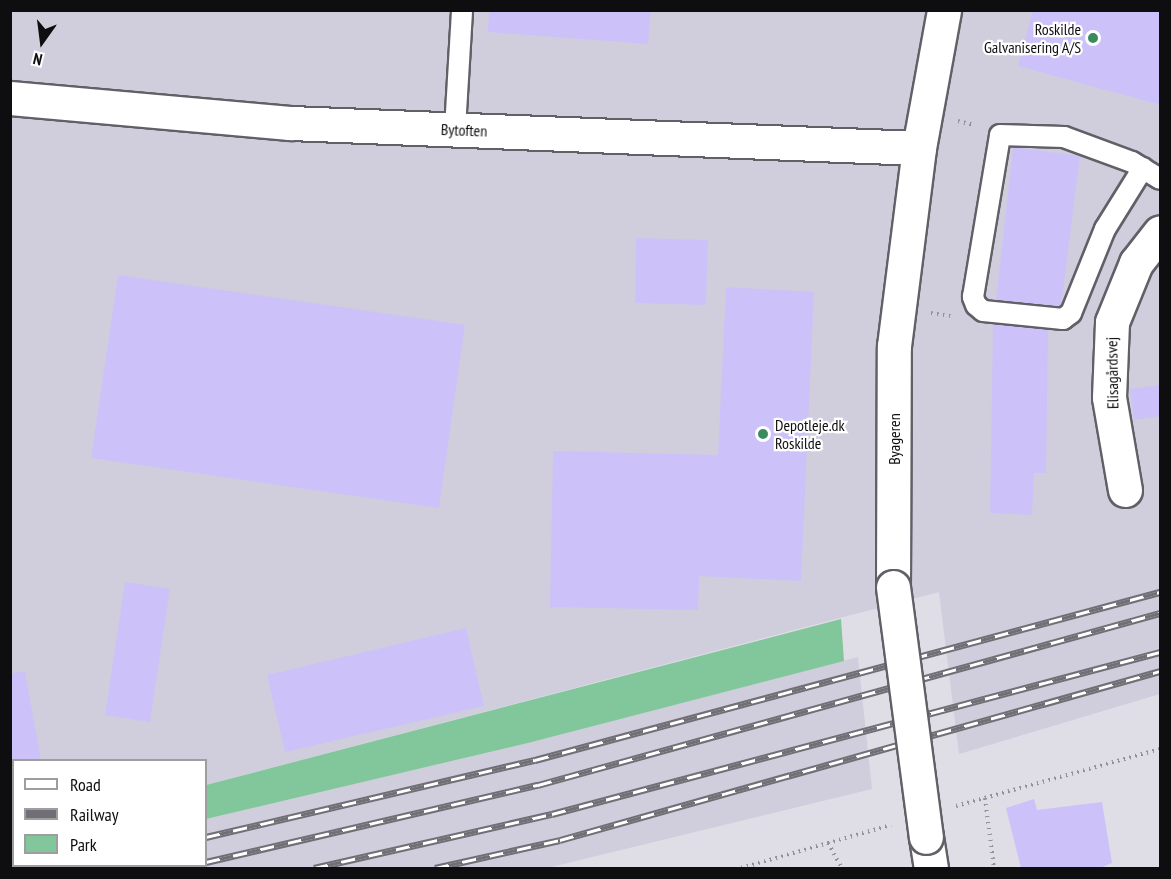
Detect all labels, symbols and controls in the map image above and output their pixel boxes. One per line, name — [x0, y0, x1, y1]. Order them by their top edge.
north arrow — [12, 12, 72, 72]
place label: Roskilde Galvanisering A/S — [984, 19, 1081, 57]
marker: Roskilde Galvanisering A/S — [1086, 31, 1100, 45]
text: N — [31, 49, 44, 70]
street label: Bytoften — [440, 120, 488, 140]
street label: Elisagårdsvej — [1102, 337, 1122, 409]
street label: Byageren — [884, 413, 904, 465]
place label: Depotleje.dk Roskilde — [775, 415, 845, 453]
marker: Depotleje.dk Roskilde — [756, 427, 770, 441]
legend — [12, 759, 207, 867]
text: Road — [70, 773, 101, 796]
text: Railway — [70, 803, 119, 826]
text: Park — [70, 833, 97, 856]

